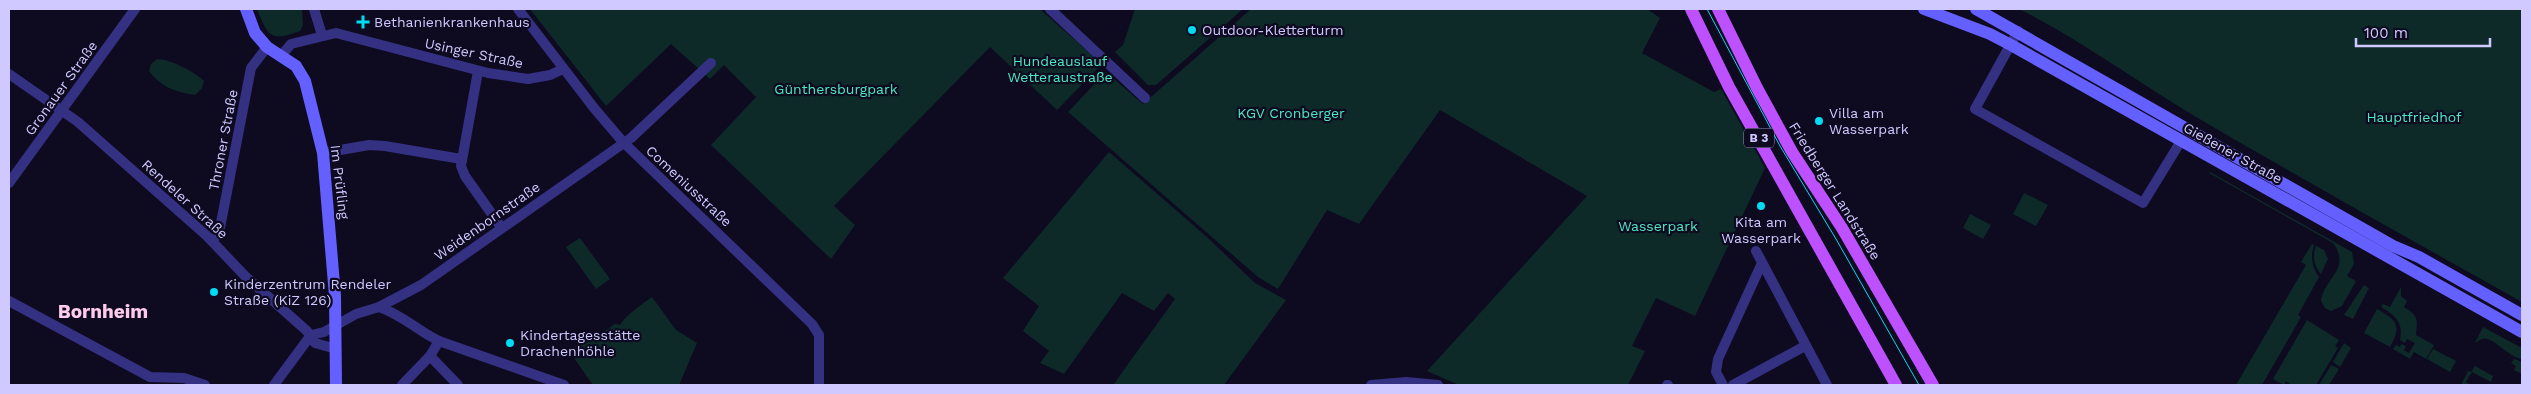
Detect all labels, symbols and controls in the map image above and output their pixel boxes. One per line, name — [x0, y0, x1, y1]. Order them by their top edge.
place label: Bethanienkrankenhaus — [374, 14, 530, 30]
marker: Bethanienkrankenhaus — [356, 15, 370, 29]
scale bar — [2356, 15, 2490, 47]
place label: Outdoor-Kletterturm — [1202, 22, 1343, 38]
marker: Outdoor-Kletterturm — [1186, 24, 1198, 36]
text: 100 m — [2364, 24, 2408, 42]
street label: Usinger Straße — [423, 35, 525, 71]
street label: Gronauer Straße — [21, 38, 101, 138]
park label: Hundeauslauf Wetteraustraße — [1007, 53, 1113, 85]
park label: Günthersburgpark — [774, 81, 898, 97]
street label: Throner Straße — [205, 88, 241, 192]
park label: KGV Cronberger — [1237, 105, 1345, 121]
place label: Villa am Wasserpark — [1829, 105, 1909, 137]
park label: Hauptfriedhof — [2366, 109, 2462, 125]
marker: Villa am Wasserpark — [1813, 115, 1825, 127]
street label: Friedberger Landstraße — [1786, 119, 1884, 263]
street label: Gießener Straße — [2181, 119, 2285, 187]
road number: B 3 — [1744, 128, 1774, 148]
street label: Comeniusstraße — [643, 142, 735, 230]
street label: Im Prüfling — [328, 144, 353, 221]
street label: Rendeler Straße — [139, 156, 231, 242]
street label: Weidenbornstraße — [431, 179, 543, 263]
marker: Kita am Wasserpark — [1755, 200, 1767, 212]
place label: Kita am Wasserpark — [1721, 214, 1801, 246]
park label: Wasserpark — [1618, 218, 1698, 234]
place label: Kinderzentrum Rendeler Straße (KiZ 126) — [224, 276, 392, 308]
marker: Kinderzentrum Rendeler Straße (KiZ 126) — [208, 286, 220, 298]
district label: Bornheim — [58, 300, 148, 323]
place label: Kindertagesstätte Drachenhöhle — [520, 327, 640, 359]
marker: Kindertagesstätte Drachenhöhle — [504, 337, 516, 349]

